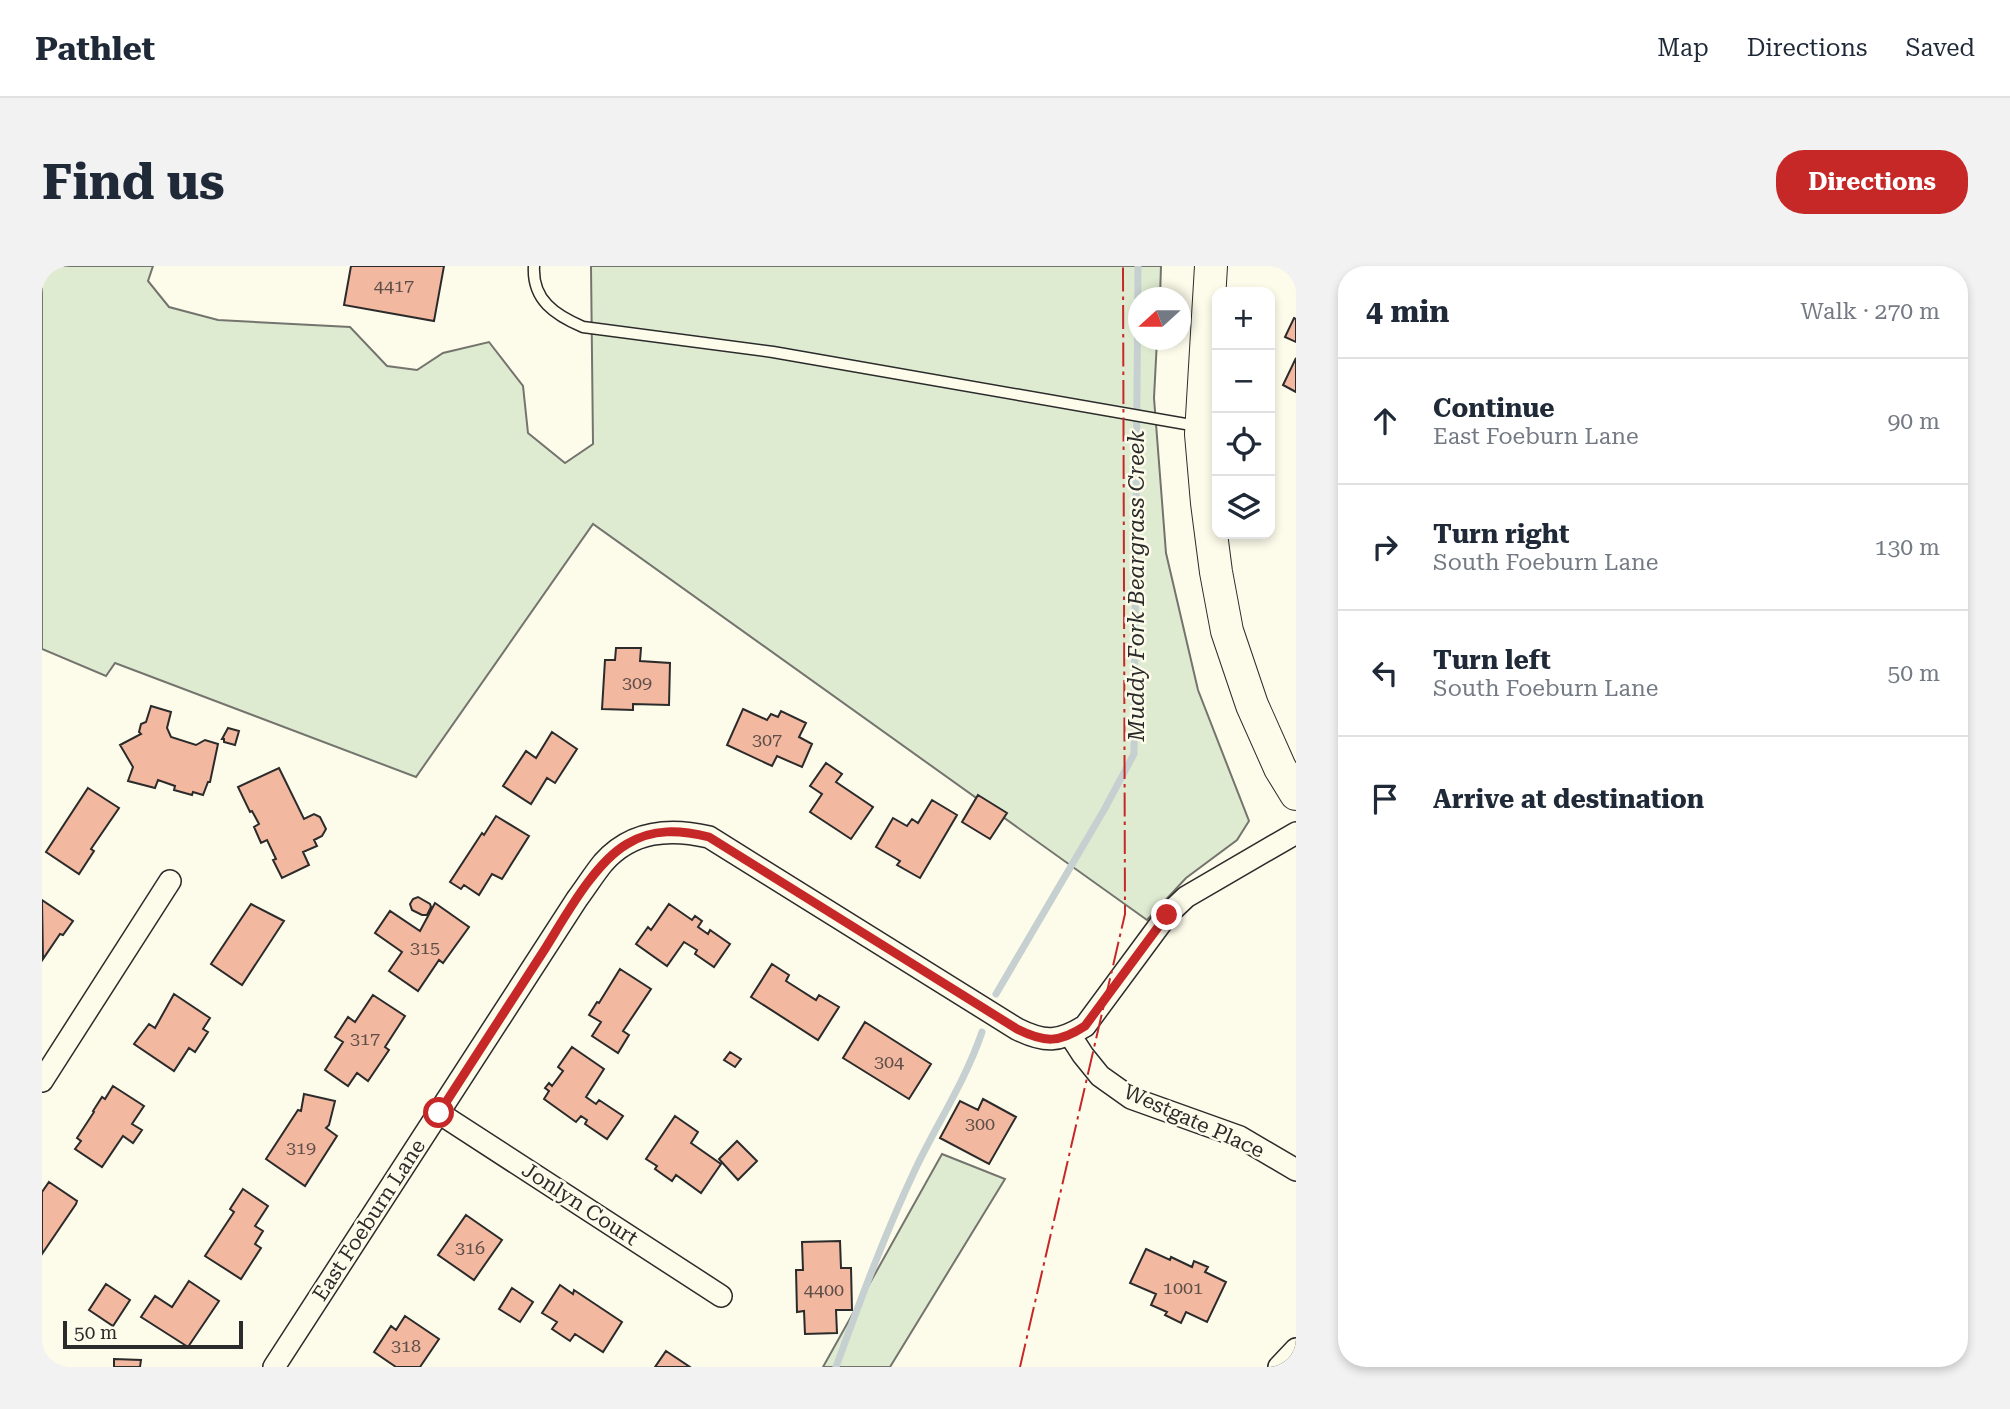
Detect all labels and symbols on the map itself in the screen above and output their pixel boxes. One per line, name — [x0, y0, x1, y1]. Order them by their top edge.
house number: 4417 — [374, 275, 414, 296]
north arrow — [1128, 287, 1191, 350]
water label: Muddy Fork Beargrass Creek — [1123, 430, 1150, 743]
house number: 309 — [622, 672, 652, 693]
house number: 307 — [752, 729, 782, 750]
route end — [1151, 899, 1182, 930]
house number: 315 — [410, 937, 440, 958]
house number: 317 — [350, 1028, 380, 1049]
house number: 304 — [874, 1051, 904, 1072]
street label: Westgate Place — [1120, 1079, 1268, 1163]
route start — [423, 1097, 454, 1128]
house number: 300 — [965, 1113, 995, 1134]
street label: East Foeburn Lane — [308, 1135, 430, 1305]
house number: 319 — [286, 1137, 316, 1158]
street label: Jonlyn Court — [518, 1158, 643, 1250]
house number: 316 — [455, 1237, 485, 1258]
house number: 1001 — [1163, 1277, 1203, 1298]
house number: 4400 — [804, 1279, 844, 1300]
scale bar — [63, 1318, 243, 1350]
house number: 318 — [391, 1335, 421, 1356]

